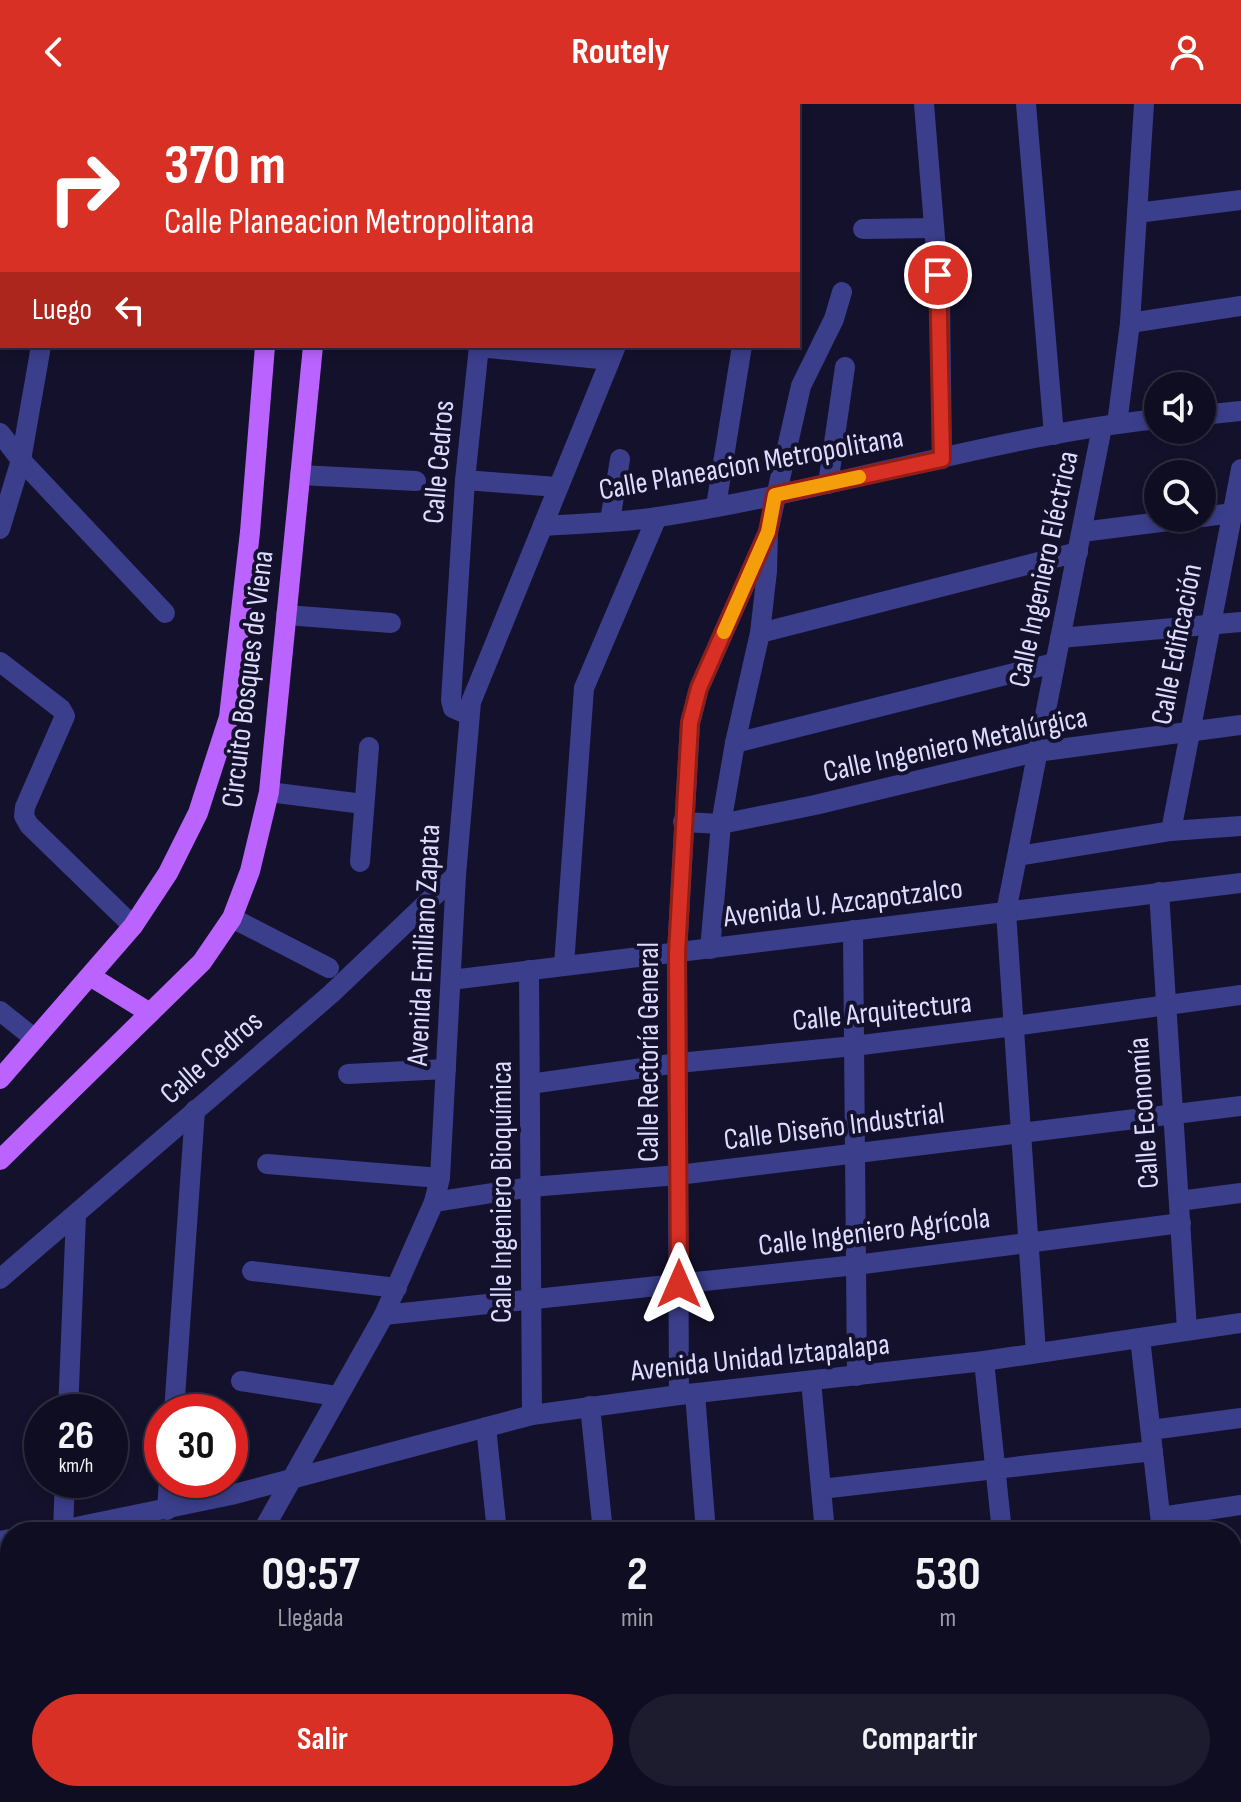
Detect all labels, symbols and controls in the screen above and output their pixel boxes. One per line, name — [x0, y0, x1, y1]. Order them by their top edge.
icon: back — [32, 30, 76, 74]
icon: person — [1165, 30, 1209, 74]
text: Routely — [571, 31, 670, 74]
text: 370 m — [164, 133, 286, 200]
icon: right — [32, 136, 136, 240]
text: Calle Planeacion Metropolitana — [164, 201, 534, 244]
pin — [904, 241, 972, 309]
icon: arrive — [916, 253, 960, 297]
icon: left — [108, 288, 152, 332]
text: Luego — [32, 292, 92, 328]
map controls — [1144, 372, 1216, 532]
button: sound — [1144, 372, 1216, 444]
street label: Calle Cedros — [416, 399, 462, 525]
street label: Calle Planeacion Metropolitana — [596, 419, 906, 509]
street label: Calle Ingeniero Eléctrica — [1001, 448, 1087, 691]
button: search — [1144, 460, 1216, 532]
street label: Circuito Bosques de Viena — [214, 549, 282, 810]
street label: Calle Edificación — [1144, 561, 1210, 728]
street label: Calle Ingeniero Metalúrgica — [820, 699, 1091, 791]
street label: Avenida Emiliano Zapata — [400, 823, 448, 1068]
street label: Avenida U. Azcapotzalco — [720, 870, 965, 936]
street label: Calle Rectoría General — [631, 942, 667, 1162]
street label: Calle Arquitectura — [791, 985, 973, 1039]
street label: Calle Cedros — [153, 1004, 270, 1112]
street label: Calle Economía — [1121, 1036, 1167, 1190]
street label: Calle Ingeniero Bioquímica — [484, 1061, 520, 1323]
street label: Calle Diseño Industrial — [722, 1096, 946, 1158]
street label: Calle Ingeniero Agrícola — [756, 1200, 992, 1264]
position arrow — [637, 1242, 721, 1326]
street label: Avenida Unidad Iztapalapa — [628, 1326, 891, 1390]
speed limit sign: 30 — [144, 1394, 248, 1498]
text: 26 — [58, 1412, 94, 1460]
text: km/h — [59, 1454, 93, 1478]
text: 09:57 — [261, 1546, 360, 1603]
text: 2 — [627, 1546, 648, 1603]
text: 530 — [915, 1546, 981, 1603]
text: Llegada — [278, 1603, 343, 1634]
text: min — [621, 1603, 654, 1634]
text: m — [939, 1603, 956, 1634]
button: Salir — [32, 1694, 613, 1786]
button: Compartir — [629, 1694, 1210, 1786]

